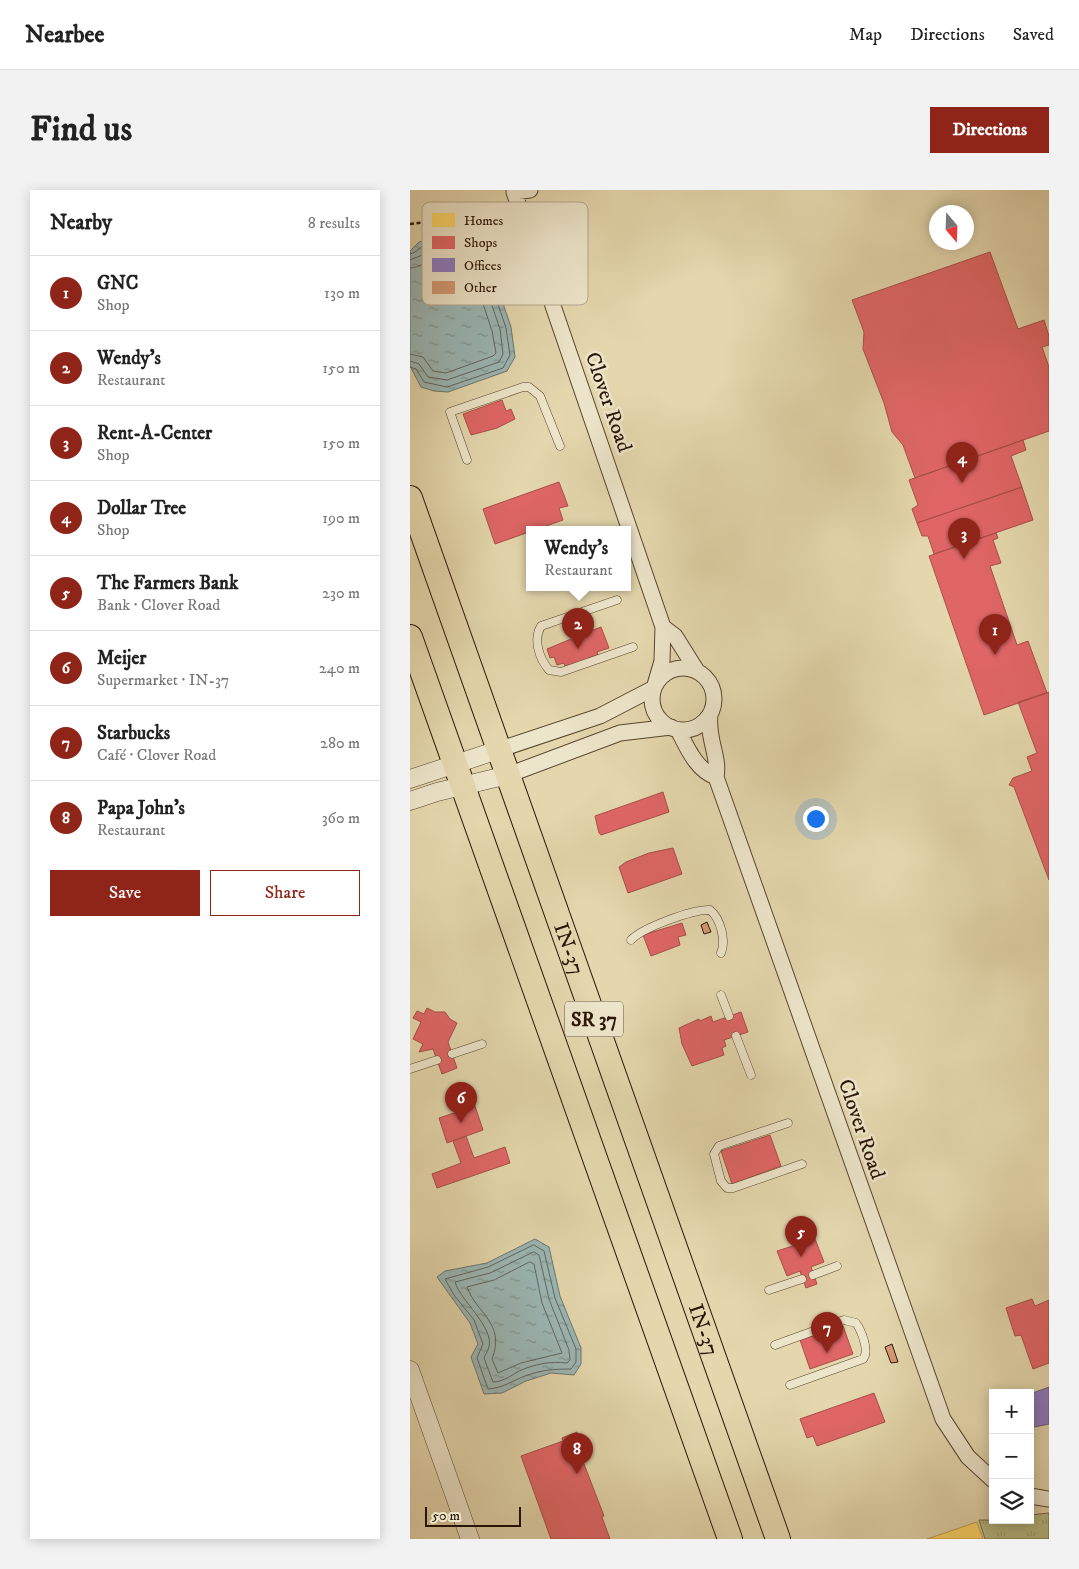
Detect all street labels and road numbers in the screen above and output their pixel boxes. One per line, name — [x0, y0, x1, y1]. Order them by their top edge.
street label: Clover Road — [579, 349, 637, 456]
street label: IN-37 — [547, 920, 590, 978]
road number: SR 37 — [565, 1002, 623, 1036]
street label: Clover Road — [832, 1076, 890, 1183]
street label: IN-37 — [682, 1300, 724, 1359]

